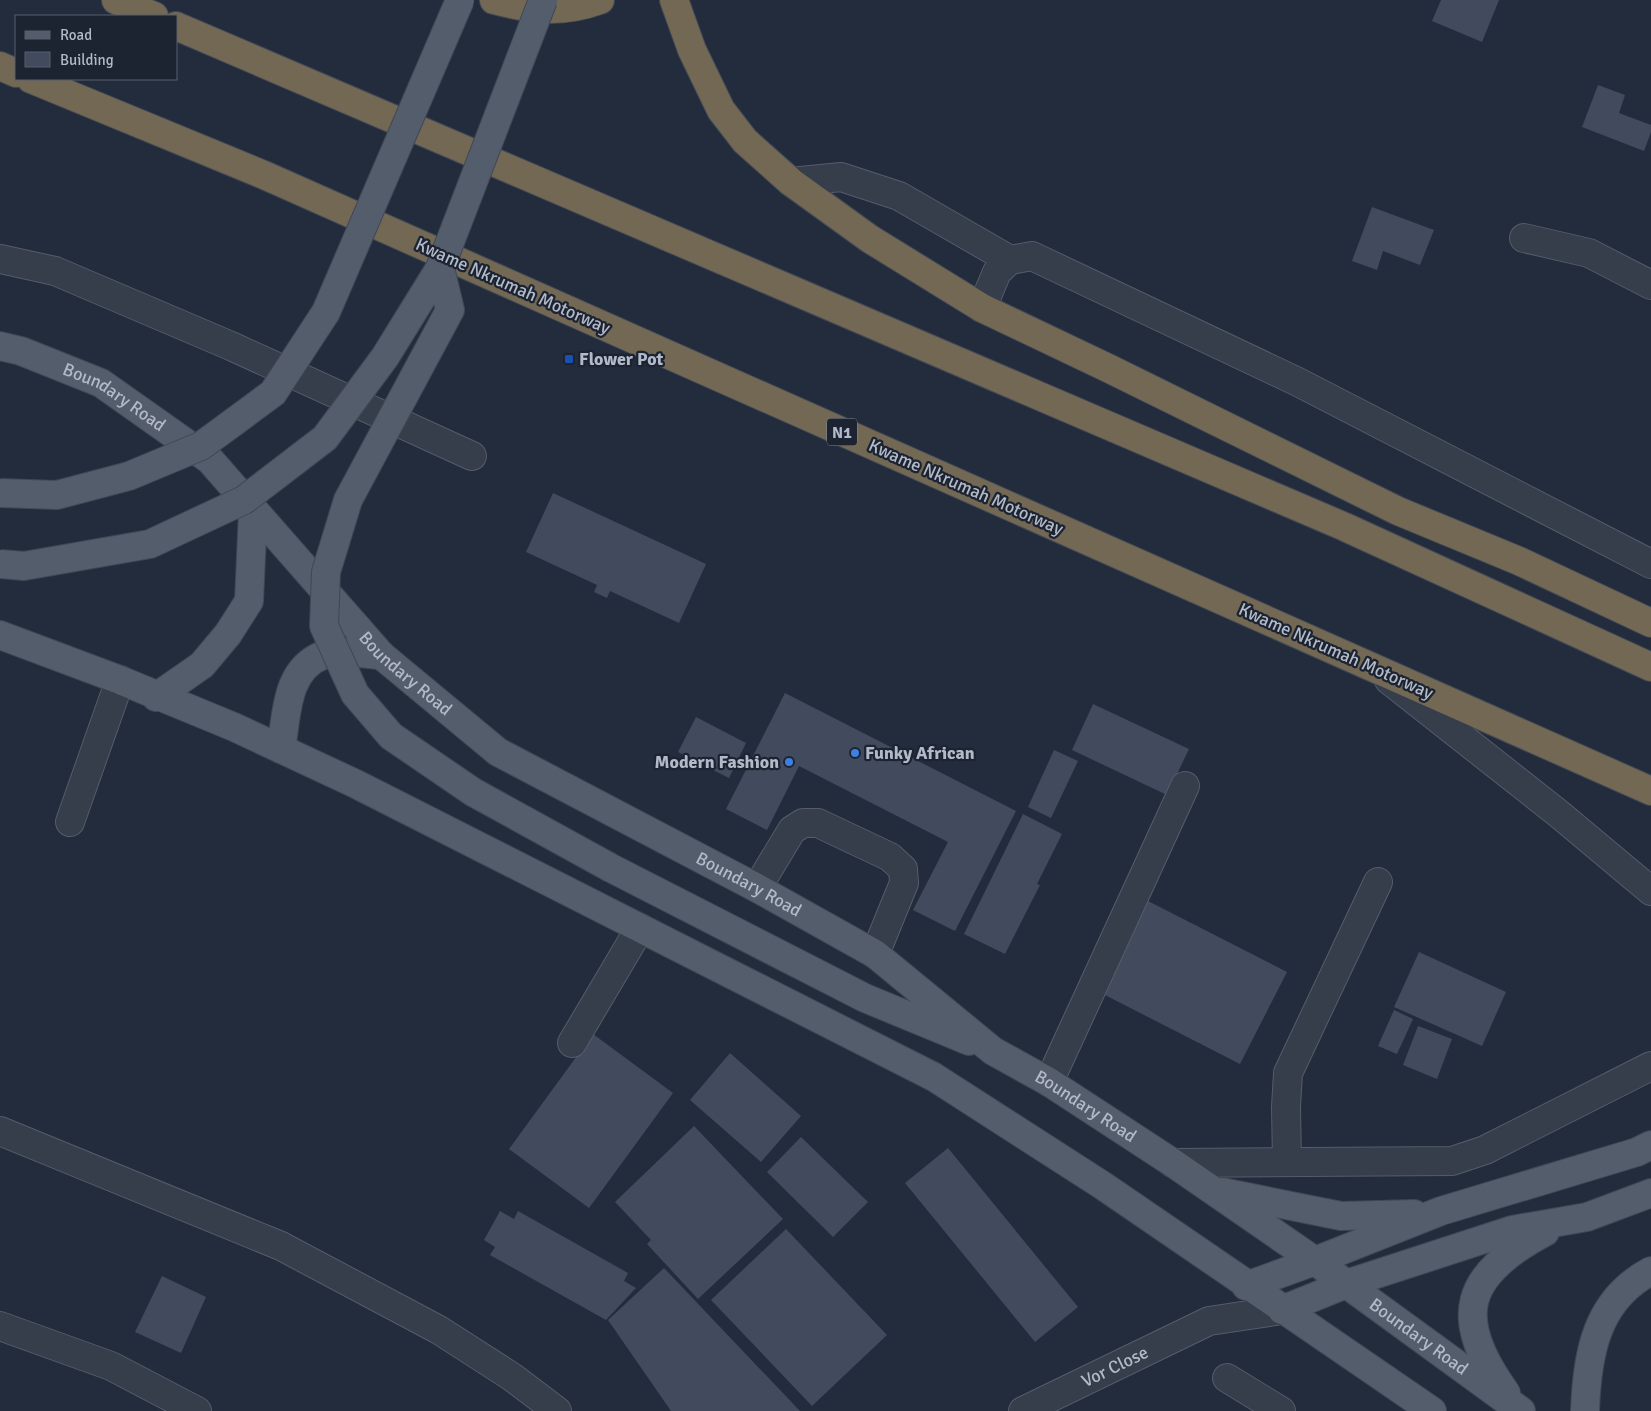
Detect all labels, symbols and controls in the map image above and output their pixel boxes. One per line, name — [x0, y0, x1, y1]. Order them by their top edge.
legend — [15, 15, 178, 80]
text: Road — [60, 26, 92, 44]
text: Building — [60, 51, 114, 69]
street label: Kwame Nkrumah Motorway — [412, 233, 614, 339]
place label: Flower Pot — [579, 348, 664, 370]
marker: Flower Pot — [563, 353, 575, 365]
street label: Boundary Road — [60, 358, 170, 436]
road number: N1 — [827, 418, 857, 446]
street label: Kwame Nkrumah Motorway — [865, 434, 1067, 540]
street label: Kwame Nkrumah Motorway — [1235, 598, 1437, 704]
street label: Boundary Road — [354, 627, 456, 720]
place label: Funky African — [865, 742, 975, 764]
marker: Funky African — [849, 747, 861, 759]
place label: Modern Fashion — [655, 751, 779, 773]
marker: Modern Fashion — [783, 756, 795, 768]
street label: Boundary Road — [692, 847, 805, 922]
street label: Boundary Road — [1031, 1065, 1141, 1147]
street label: Boundary Road — [1365, 1293, 1472, 1380]
street label: Vor Close — [1078, 1341, 1152, 1392]

